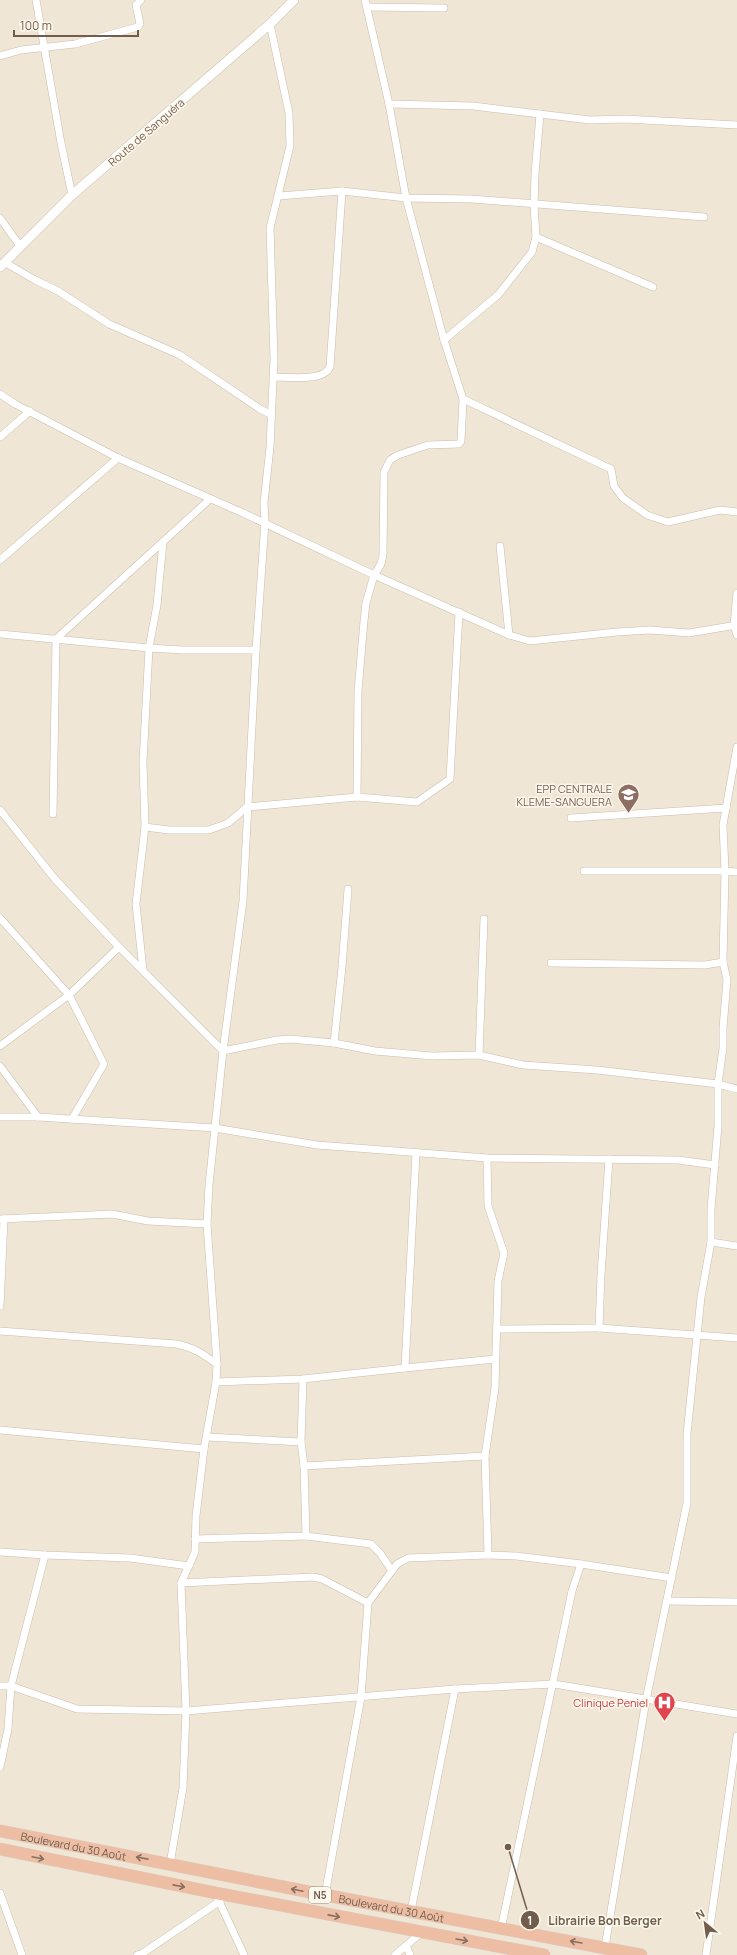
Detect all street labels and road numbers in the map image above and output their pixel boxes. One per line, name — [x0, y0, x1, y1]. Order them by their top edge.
street label: Route de Sanguéra — [105, 95, 187, 169]
street label: Boulevard du 30 Août — [19, 1828, 128, 1863]
road number: N5 — [309, 1887, 331, 1903]
street label: Boulevard du 30 Août — [337, 1890, 446, 1925]

